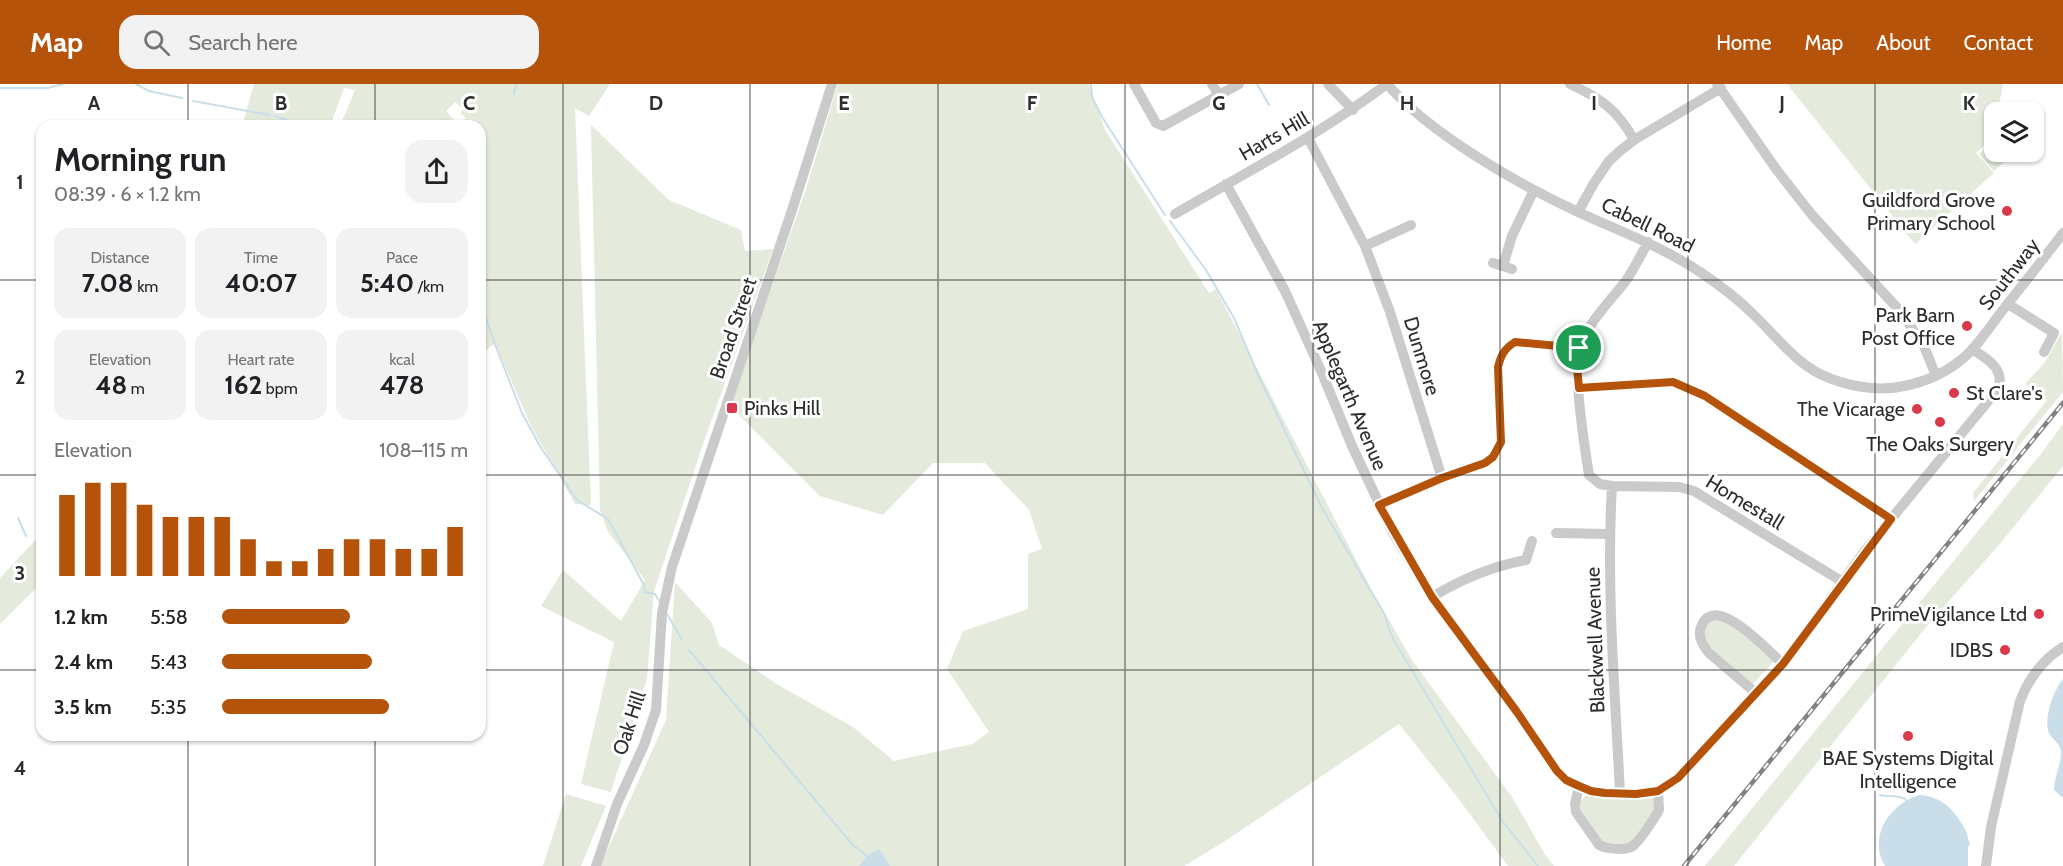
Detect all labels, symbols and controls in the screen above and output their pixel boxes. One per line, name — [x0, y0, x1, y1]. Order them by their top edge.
search box — [119, 15, 539, 69]
text: Map — [30, 25, 83, 59]
icon: search — [140, 26, 173, 59]
text: Search here — [188, 29, 297, 56]
text: Home — [1716, 30, 1772, 55]
text: Map — [1805, 30, 1843, 55]
text: About — [1876, 30, 1930, 55]
text: Contact — [1963, 30, 2033, 55]
text: A — [88, 91, 101, 115]
text: B — [275, 91, 287, 115]
text: C — [463, 91, 475, 115]
text: D — [649, 91, 663, 115]
text: E — [838, 91, 850, 115]
text: F — [1027, 91, 1038, 115]
text: G — [1212, 91, 1226, 115]
text: H — [1400, 91, 1414, 115]
text: I — [1591, 91, 1597, 115]
text: J — [1778, 91, 1785, 115]
text: K — [1963, 91, 1976, 115]
map controls — [1984, 102, 2044, 162]
button: layers — [1984, 102, 2044, 162]
street label: Harts Hill — [1235, 106, 1314, 166]
text: Morning run — [54, 139, 226, 179]
button: share — [405, 140, 468, 203]
text: 1 — [16, 170, 24, 194]
text: 08:39 · 6 × 1.2 km — [54, 182, 201, 206]
place label: Guildford Grove Primary School — [1862, 188, 1995, 235]
street label: Cabell Road — [1598, 192, 1698, 258]
marker: Guildford Grove Primary School — [2000, 204, 2014, 218]
street label: Southway — [1974, 233, 2044, 315]
text: Distance — [91, 248, 149, 267]
text: Time — [244, 248, 278, 267]
text: Pace — [386, 248, 418, 267]
text: 7.08 — [82, 267, 134, 299]
text: 40:07 — [225, 267, 297, 299]
text: 5:40 — [360, 267, 414, 299]
street label: Broad Street — [704, 274, 762, 382]
text: km — [134, 277, 158, 296]
text: /km — [414, 277, 444, 296]
place label: Park Barn Post Office — [1861, 303, 1955, 350]
street label: Dunmore — [1399, 314, 1445, 398]
street label: Applegarth Avenue — [1308, 316, 1392, 474]
marker: Park Barn Post Office — [1960, 319, 1974, 333]
pin — [1553, 322, 1604, 373]
icon: arrive — [1562, 331, 1595, 364]
text: Elevation — [89, 350, 151, 369]
text: Heart rate — [228, 350, 294, 369]
text: kcal — [389, 350, 415, 369]
text: 2 — [15, 365, 25, 389]
text: 48 — [95, 369, 127, 401]
text: 162 — [224, 369, 262, 401]
text: 478 — [379, 369, 425, 401]
text: m — [127, 379, 145, 398]
text: bpm — [262, 379, 298, 398]
place label: St Clare's — [1966, 381, 2043, 405]
marker: St Clare's — [1947, 386, 1961, 400]
place label: Pinks Hill — [744, 396, 820, 420]
place label: The Vicarage — [1797, 397, 1905, 421]
marker: Pinks Hill — [725, 401, 739, 415]
marker: The Vicarage — [1910, 402, 1924, 416]
marker: The Oaks Surgery — [1933, 415, 1947, 429]
place label: The Oaks Surgery — [1866, 432, 2014, 456]
text: Elevation — [54, 438, 132, 462]
text: 108–115 m — [379, 438, 468, 462]
street label: Homestall — [1702, 469, 1789, 535]
text: 3 — [15, 561, 25, 585]
street label: Blackwell Avenue — [1580, 567, 1610, 713]
place label: PrimeVigilance Ltd — [1870, 602, 2027, 626]
text: 1.2 km — [54, 605, 108, 629]
text: 5:58 — [150, 605, 188, 629]
marker: PrimeVigilance Ltd — [2032, 607, 2046, 621]
place label: IDBS — [1950, 638, 1993, 662]
marker: IDBS — [1998, 643, 2012, 657]
text: 2.4 km — [54, 650, 113, 674]
text: 5:43 — [150, 650, 187, 674]
street label: Oak Hill — [607, 688, 651, 758]
text: 3.5 km — [54, 695, 112, 719]
text: 5:35 — [150, 695, 187, 719]
marker: BAE Systems Digital Intelligence — [1901, 729, 1915, 743]
place label: BAE Systems Digital Intelligence — [1823, 746, 1994, 793]
text: 4 — [14, 756, 26, 780]

